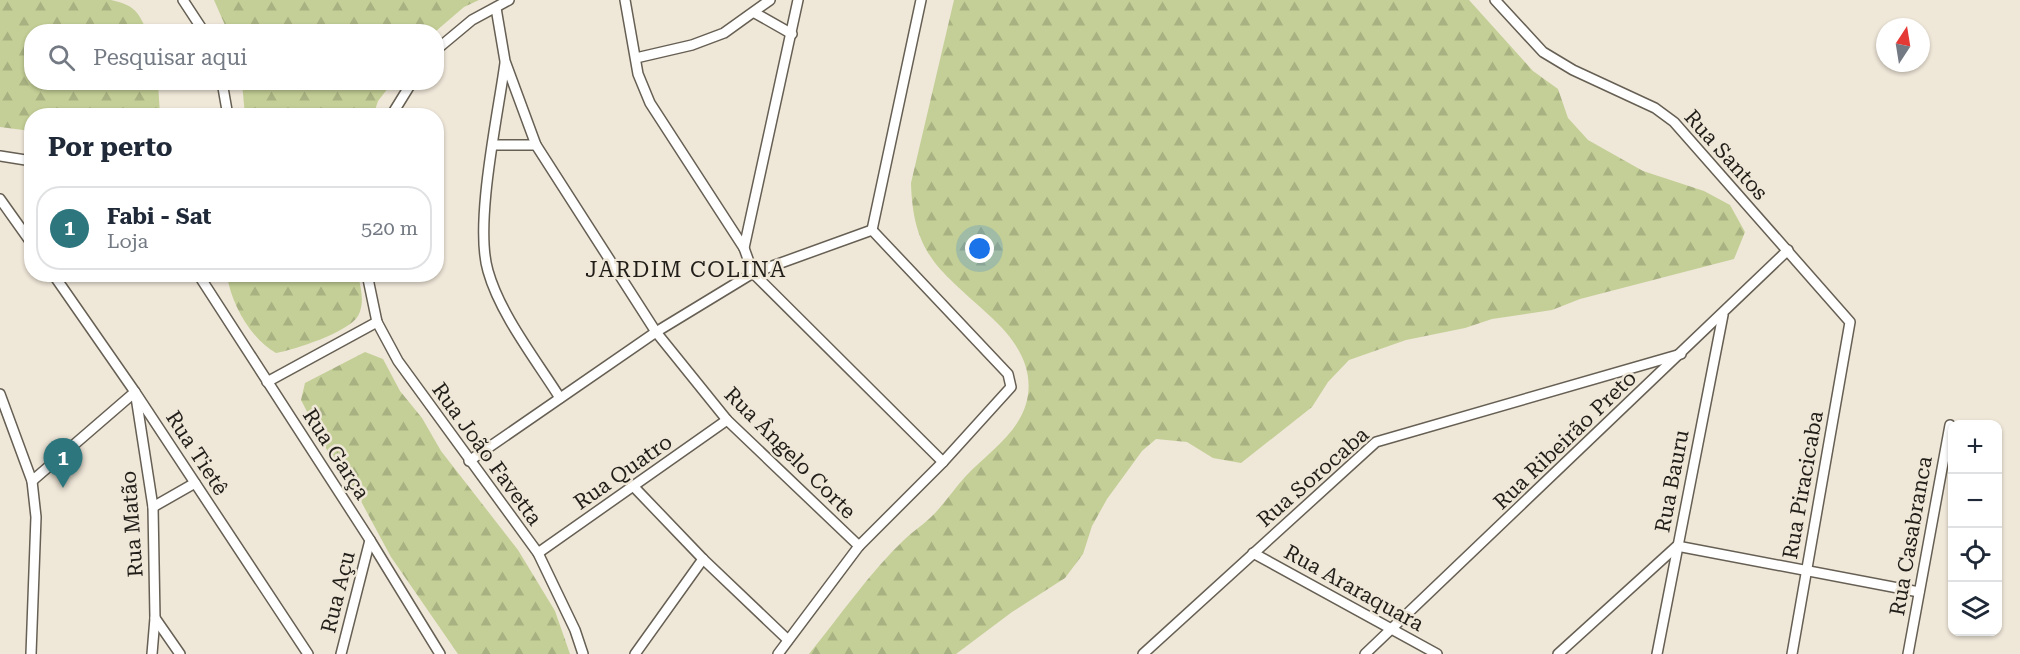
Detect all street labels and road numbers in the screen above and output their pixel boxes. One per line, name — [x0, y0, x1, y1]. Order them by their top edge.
street label: Rua Santos — [1679, 105, 1773, 205]
street label: Rua Ribeirão Preto — [1489, 366, 1641, 514]
street label: Rua João Favetta — [427, 378, 547, 530]
street label: Rua Ângelo Corte — [719, 382, 861, 524]
street label: Rua Garça — [298, 404, 375, 504]
street label: Rua Tietê — [161, 406, 233, 500]
street label: Rua Piracicaba — [1778, 408, 1828, 561]
street label: Rua Sorocaba — [1253, 422, 1374, 532]
street label: Rua Bauru — [1650, 428, 1694, 534]
street label: Rua Quatro — [569, 429, 677, 515]
street label: Rua Casabranca — [1885, 454, 1937, 618]
street label: Rua Matão — [116, 470, 148, 578]
street label: Rua Araraquara — [1280, 540, 1428, 637]
street label: Rua Açu — [316, 549, 360, 635]

